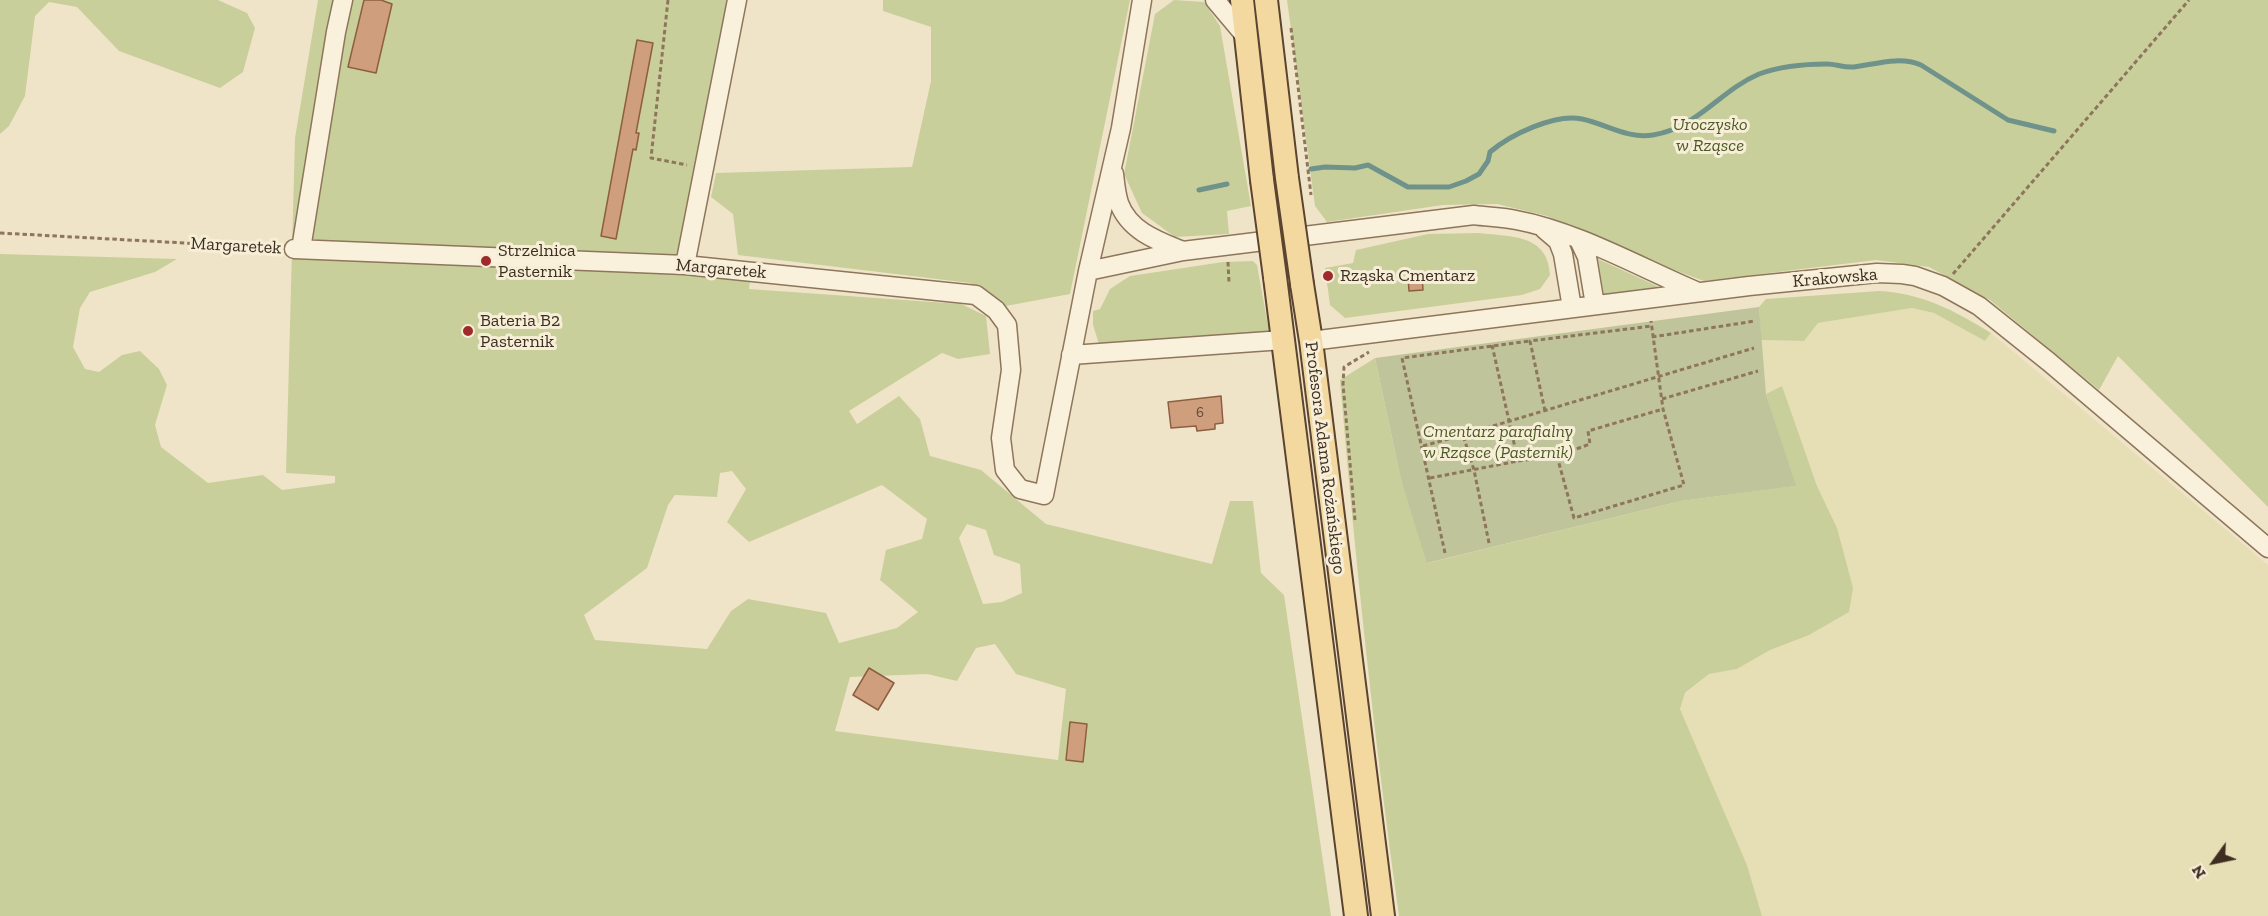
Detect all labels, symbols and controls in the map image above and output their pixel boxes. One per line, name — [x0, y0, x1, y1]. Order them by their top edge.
park label: Uroczysko w Rząsce — [1672, 114, 1748, 156]
street label: Margaretek — [190, 233, 282, 259]
place label: Strzelnica Pasternik — [498, 240, 576, 282]
marker: Strzelnica Pasternik — [479, 254, 493, 268]
street label: Margaretek — [675, 254, 767, 284]
street label: Krakowska — [1791, 264, 1879, 292]
place label: Rząska Cmentarz — [1340, 265, 1475, 287]
marker: Rząska Cmentarz — [1321, 269, 1335, 283]
place label: Bateria B2 Pasternik — [480, 310, 560, 352]
marker: Bateria B2 Pasternik — [461, 324, 475, 338]
street label: Profesora Adama Rożańskiego — [1300, 340, 1350, 576]
house number: 6 — [1196, 404, 1204, 422]
park label: Cmentarz parafialny w Rząsce (Pasternik) — [1423, 421, 1573, 464]
north arrow — [2184, 832, 2244, 892]
text: N — [2187, 862, 2210, 882]

